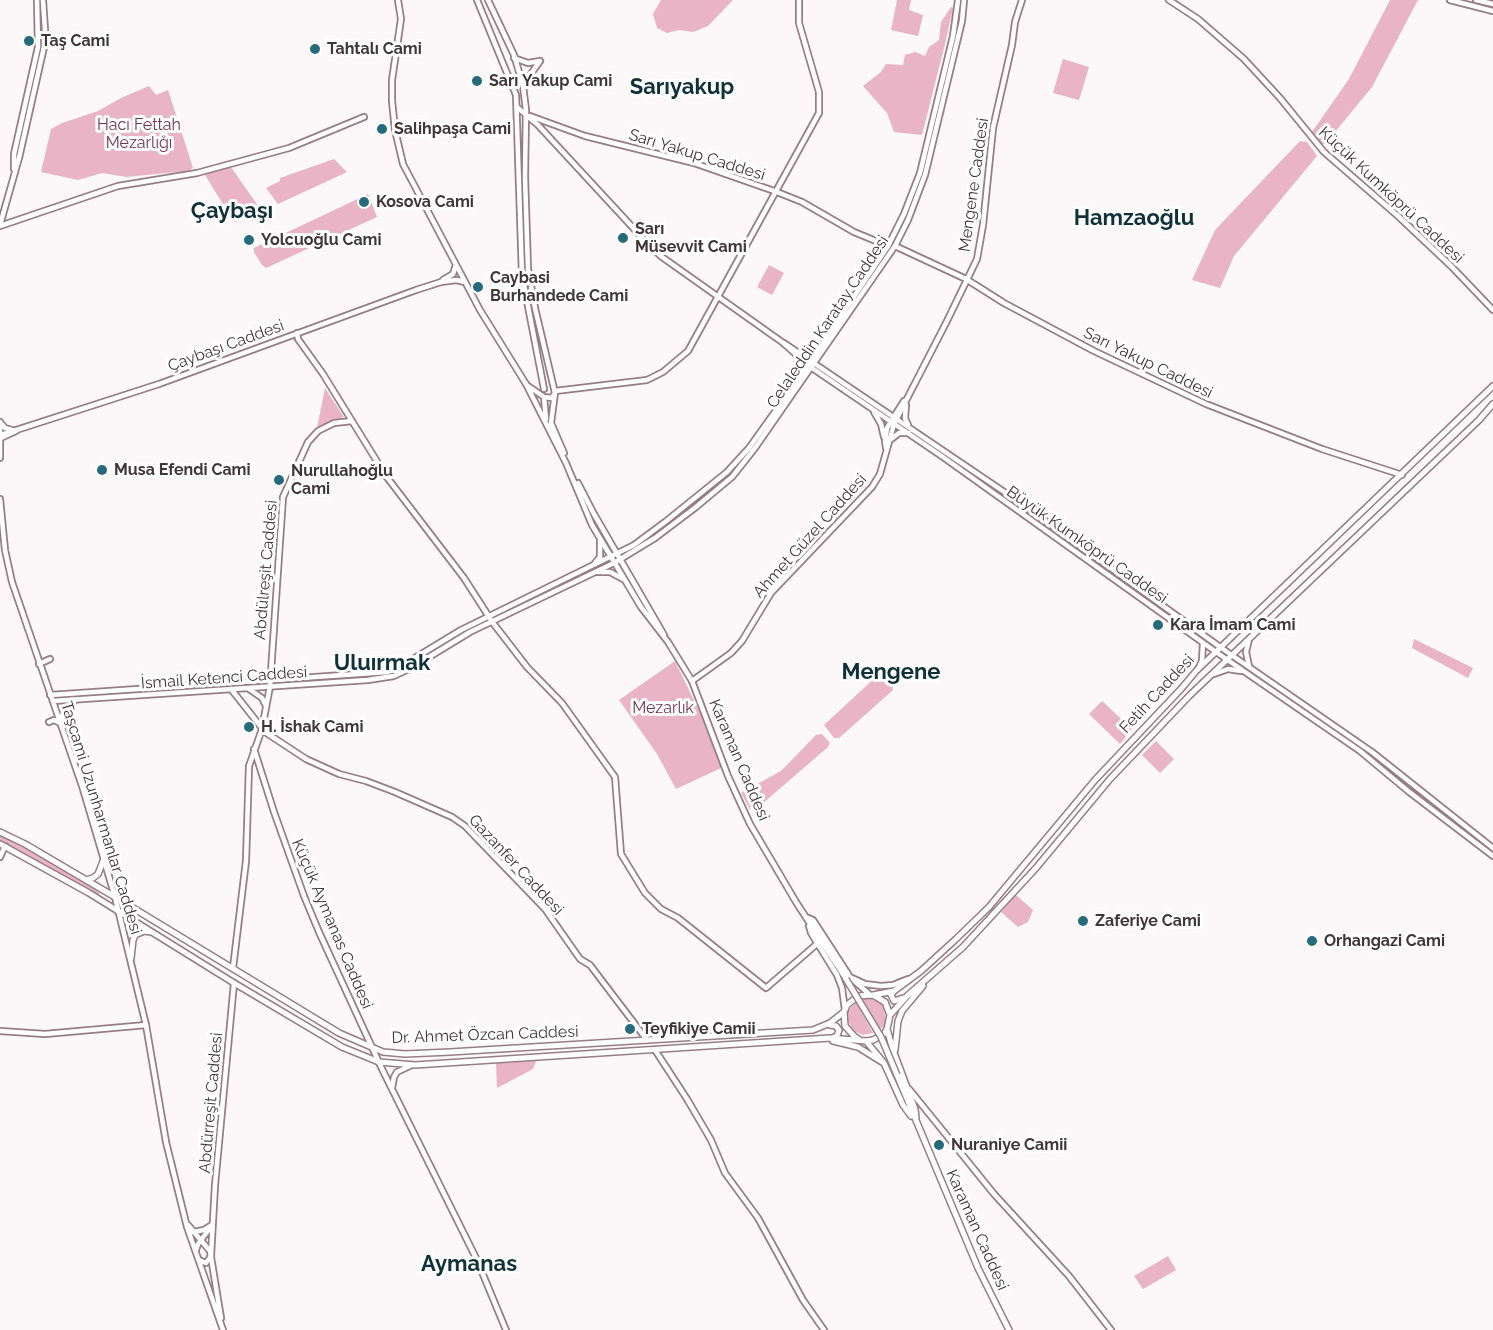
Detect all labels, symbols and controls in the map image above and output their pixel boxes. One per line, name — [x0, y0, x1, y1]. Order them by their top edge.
place label: Taş Cami — [41, 31, 110, 51]
marker: Taş Cami — [22, 34, 36, 48]
place label: Tahtalı Cami — [327, 39, 422, 59]
marker: Tahtalı Cami — [308, 42, 322, 56]
place label: Sarı Yakup Cami — [489, 71, 612, 91]
marker: Sarı Yakup Cami — [470, 74, 484, 88]
district label: Sarıyakup — [630, 74, 734, 100]
park label: Hacı Fettah Mezarlığı — [97, 115, 181, 153]
street label: Mengene Caddesi — [955, 117, 993, 253]
place label: Salihpaşa Cami — [394, 119, 511, 139]
marker: Salihpaşa Cami — [375, 122, 389, 136]
street label: Küçük Kumköprü Caddesi — [1314, 123, 1468, 267]
street label: Sarı Yakup Caddesi — [627, 125, 767, 185]
place label: Kosova Cami — [376, 192, 474, 212]
marker: Kosova Cami — [357, 195, 371, 209]
district label: Çaybaşı — [191, 198, 273, 224]
district label: Hamzaoğlu — [1074, 205, 1194, 231]
place label: Sarı Müsevvit Cami — [635, 219, 747, 257]
place label: Yolcuoğlu Cami — [261, 230, 382, 250]
marker: Sarı Müsevvit Cami — [616, 231, 630, 245]
street label: Celaleddin Karatay Caddesi — [763, 232, 893, 412]
marker: Yolcuoğlu Cami — [242, 233, 256, 247]
place label: Caybasi Burhandede Cami — [490, 268, 628, 306]
marker: Caybasi Burhandede Cami — [471, 280, 485, 294]
street label: Çaybaşı Caddesi — [165, 316, 287, 376]
street label: Sarı Yakup Caddesi — [1080, 323, 1216, 403]
place label: Musa Efendi Cami — [114, 460, 251, 480]
place label: Nurullahoğlu Cami — [291, 461, 393, 499]
marker: Musa Efendi Cami — [95, 463, 109, 477]
street label: Ahmet Güzel Caddesi — [749, 470, 871, 602]
marker: Nurullahoğlu Cami — [272, 473, 286, 487]
street label: Büyük Kumköprü Caddesi — [1003, 482, 1171, 608]
street label: Abdülreşit Caddesi — [250, 499, 282, 641]
place label: Kara İmam Cami — [1170, 615, 1296, 635]
marker: Kara İmam Cami — [1151, 618, 1165, 632]
district label: Uluırmak — [334, 650, 430, 676]
street label: Fetih Caddesi — [1116, 651, 1198, 737]
district label: Mengene — [842, 659, 940, 685]
street label: İsmail Ketenci Caddesi — [140, 663, 308, 693]
street label: Karaman Caddesi — [705, 696, 773, 824]
park label: Mezarlık — [632, 698, 694, 718]
street label: Taşcami Uzunharmanlar Caddesi — [56, 699, 146, 937]
place label: H. İshak Cami — [261, 717, 363, 737]
marker: H. İshak Cami — [242, 720, 256, 734]
street label: Gazanfer Caddesi — [465, 811, 567, 919]
street label: Küçük Aymanas Caddesi — [287, 836, 377, 1012]
place label: Zaferiye Cami — [1095, 911, 1201, 931]
marker: Zaferiye Cami — [1076, 914, 1090, 928]
place label: Orhangazi Cami — [1324, 931, 1445, 951]
marker: Orhangazi Cami — [1305, 934, 1319, 948]
place label: Teyfikiye Camii — [642, 1019, 756, 1039]
street label: Dr. Ahmet Özcan Caddesi — [391, 1022, 579, 1048]
marker: Teyfikiye Camii — [623, 1022, 637, 1036]
street label: Abdürreşit Caddesi — [195, 1032, 227, 1174]
place label: Nuraniye Camii — [951, 1135, 1067, 1155]
marker: Nuraniye Camii — [932, 1138, 946, 1152]
street label: Karaman Caddesi — [942, 1167, 1012, 1293]
district label: Aymanas — [421, 1251, 517, 1277]

